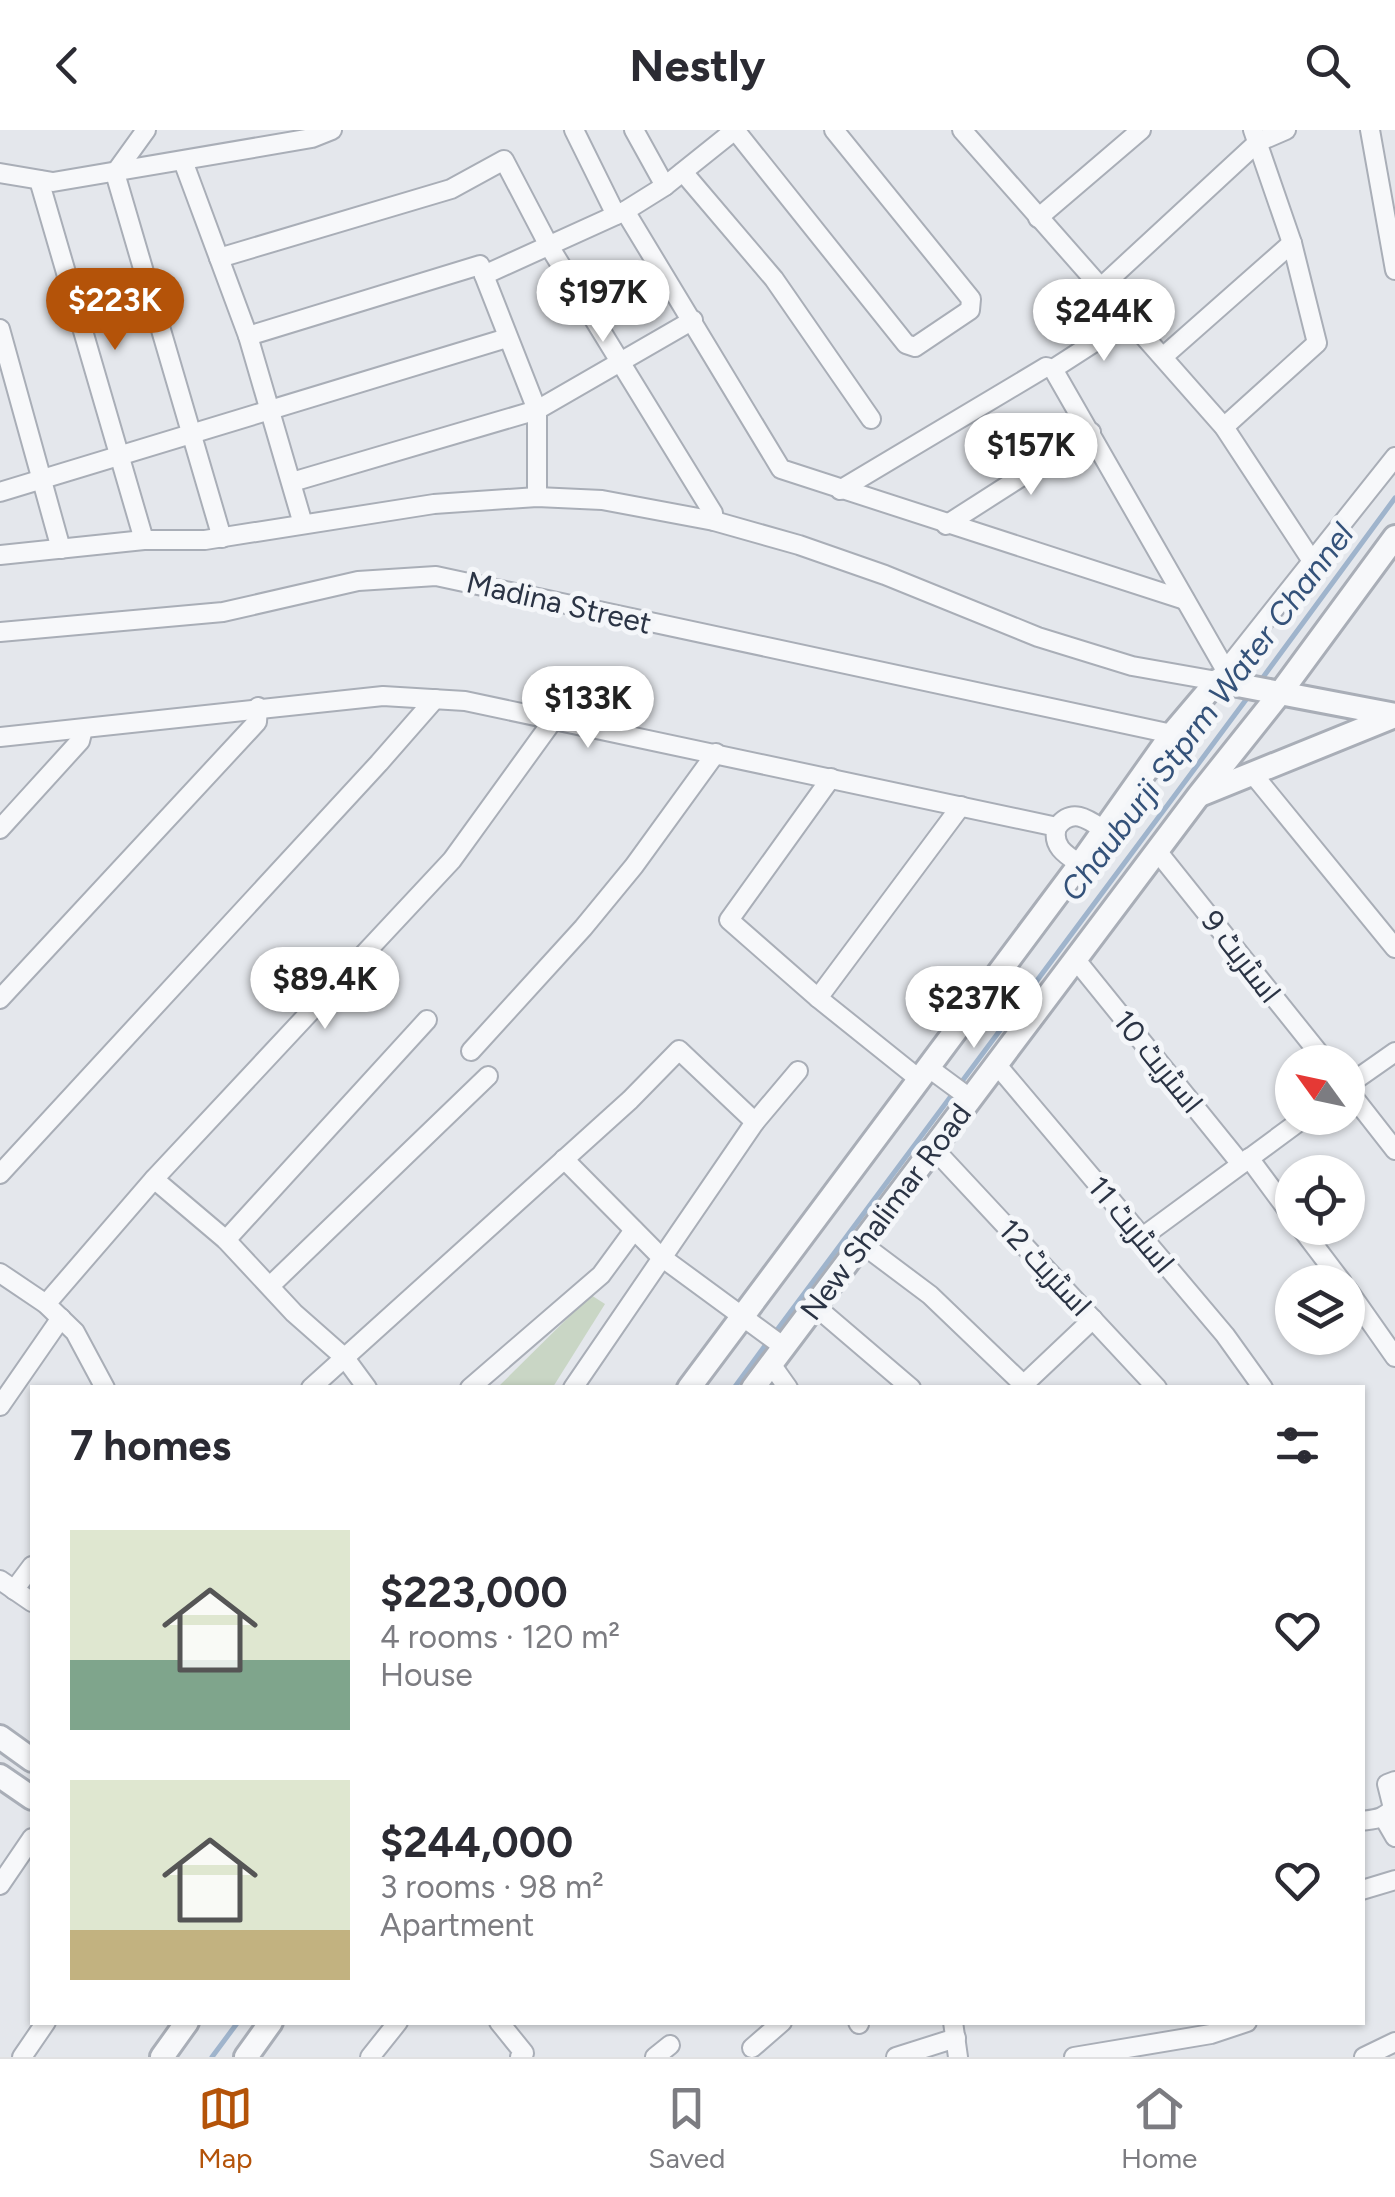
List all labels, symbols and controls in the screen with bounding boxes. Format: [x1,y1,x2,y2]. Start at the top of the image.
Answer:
icon: back [40,38,95,93]
text: Nestly [630,38,765,92]
icon: search [1300,38,1355,93]
pin: $197K [533,260,673,345]
pin: $223K [45,268,185,353]
text: $197K [559,273,647,311]
pin: $244K [1034,279,1174,364]
text: $223K [68,281,162,319]
text: $244K [1055,292,1153,330]
pin: $157K [961,413,1101,498]
text: $157K [987,426,1075,464]
water label: Chauburji Stprm Water Channel [1053,515,1362,908]
street label: Madina Street [463,563,655,642]
pin: $133K [518,666,658,751]
text: $133K [544,679,632,717]
street label: اسٹریٹ 9 [1194,903,1289,1010]
pin: $89.4K [244,947,406,1032]
text: $89.4K [272,960,378,998]
pin: $237K [904,966,1044,1051]
text: $237K [927,979,1021,1017]
street label: اسٹریٹ 10 [1106,1003,1211,1121]
north arrow [1275,1045,1365,1135]
map controls [1275,1045,1365,1355]
street label: New Shalimar Road [792,1096,979,1327]
button: locate [1275,1155,1365,1245]
street label: اسٹریٹ 11 [1080,1169,1183,1281]
street label: اسٹریٹ 12 [991,1211,1100,1324]
button: layers [1275,1265,1365,1355]
icon: filters [1270,1418,1325,1473]
text: 7 homes [70,1420,231,1471]
text: $223,000 [380,1567,568,1618]
icon: home [150,1570,270,1690]
icon: heart [1270,1603,1325,1658]
text: 4 rooms · 120 m² [380,1618,620,1656]
text: House [380,1656,473,1694]
text: $244,000 [380,1817,573,1868]
icon: home [150,1820,270,1940]
icon: heart [1270,1853,1325,1908]
text: 3 rooms · 98 m² [380,1868,604,1906]
text: Apartment [380,1906,534,1944]
tab: Map [198,2081,253,2175]
tab: Saved [648,2081,725,2175]
tab: Home [1121,2081,1197,2175]

